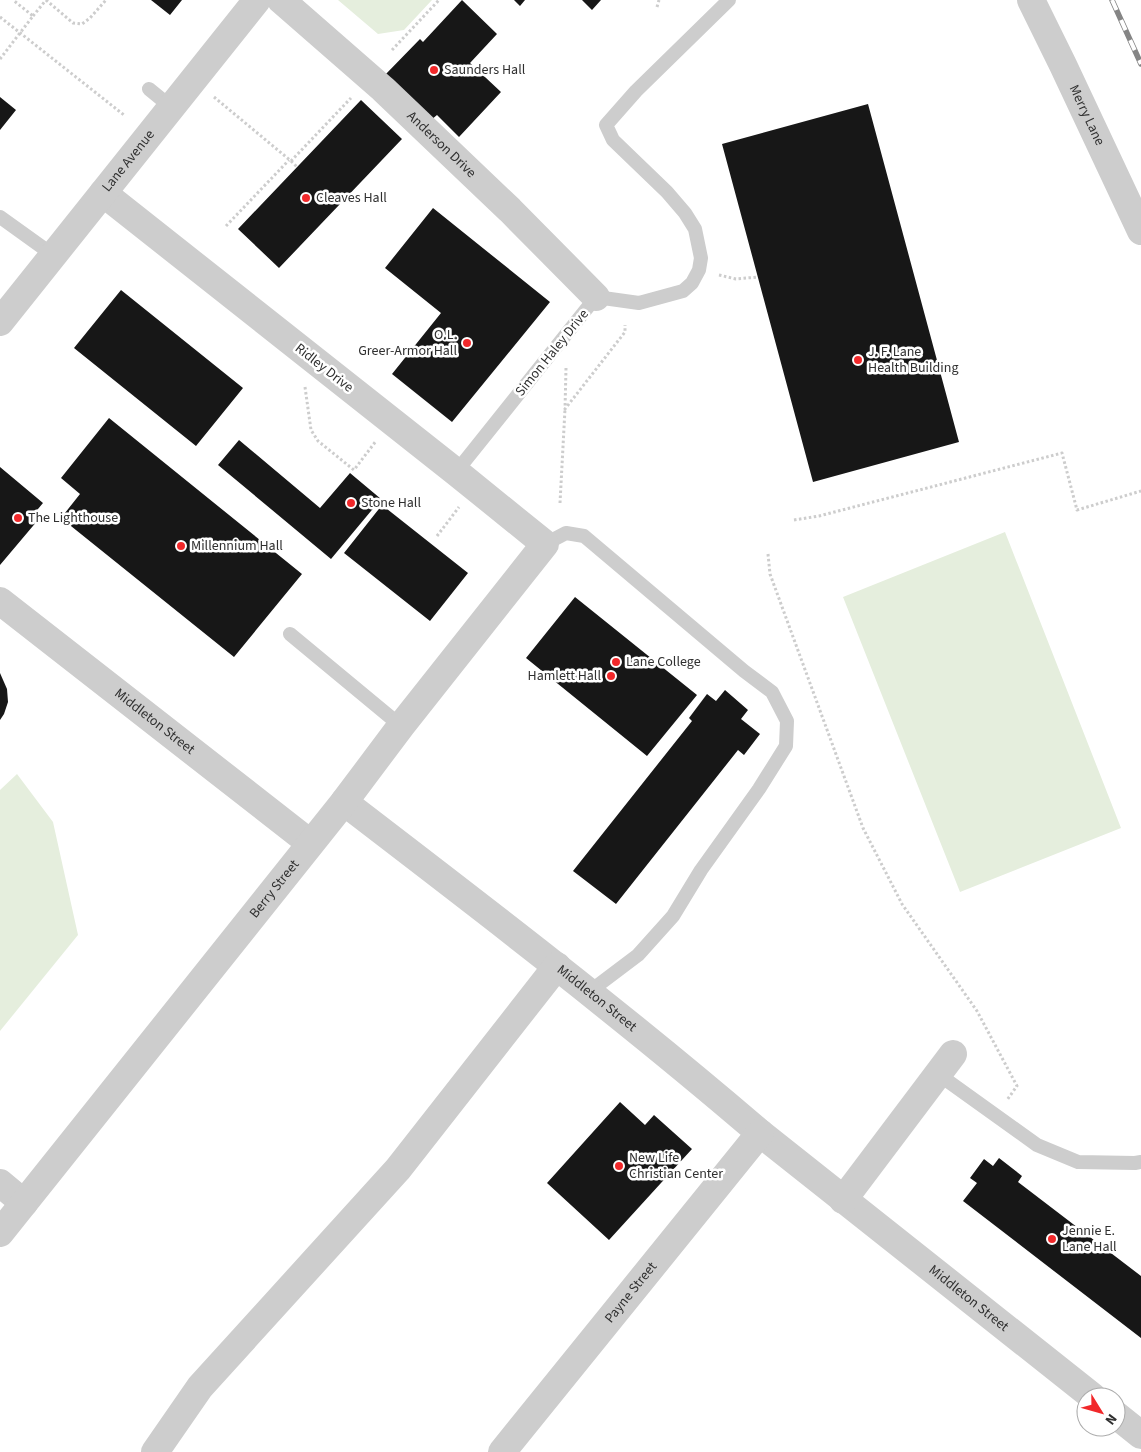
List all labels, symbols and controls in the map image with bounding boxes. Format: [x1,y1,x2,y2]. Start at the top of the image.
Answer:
place label: Saunders Hall [444,60,526,80]
marker: Saunders Hall [428,64,440,76]
street label: Merry Lane [1064,82,1110,149]
street label: Anderson Drive [402,107,481,183]
street label: Lane Avenue [97,126,160,196]
place label: Cleaves Hall [316,188,387,208]
marker: Cleaves Hall [300,192,312,204]
street label: Simon Haley Drive [511,305,593,401]
place label: O.L. Greer-Armor Hall [358,325,457,361]
marker: O.L. Greer-Armor Hall [461,337,473,349]
street label: Ridley Drive [290,339,358,397]
place label: J. F. Lane Health Building [868,342,958,378]
marker: J. F. Lane Health Building [852,354,864,366]
place label: Stone Hall [361,493,421,513]
marker: Stone Hall [345,497,357,509]
place label: The Lighthouse [28,508,118,528]
marker: The Lighthouse [12,512,24,524]
place label: Millennium Hall [191,536,283,556]
marker: Millennium Hall [175,540,187,552]
place label: Lane College [626,652,701,672]
marker: Lane College [610,656,622,668]
place label: Hamlett Hall [528,666,601,686]
marker: Hamlett Hall [605,670,617,682]
street label: Middleton Street [110,684,199,760]
street label: Berry Street [245,855,304,923]
street label: Middleton Street [552,960,641,1037]
place label: New Life Christian Center [629,1148,723,1184]
marker: New Life Christian Center [613,1160,625,1172]
place label: Jennie E. Lane Hall [1062,1221,1117,1257]
marker: Jennie E. Lane Hall [1046,1233,1058,1245]
street label: Payne Street [600,1258,662,1327]
street label: Middleton Street [924,1260,1013,1337]
north arrow [1076,1387,1126,1437]
text: N [1100,1409,1121,1429]

